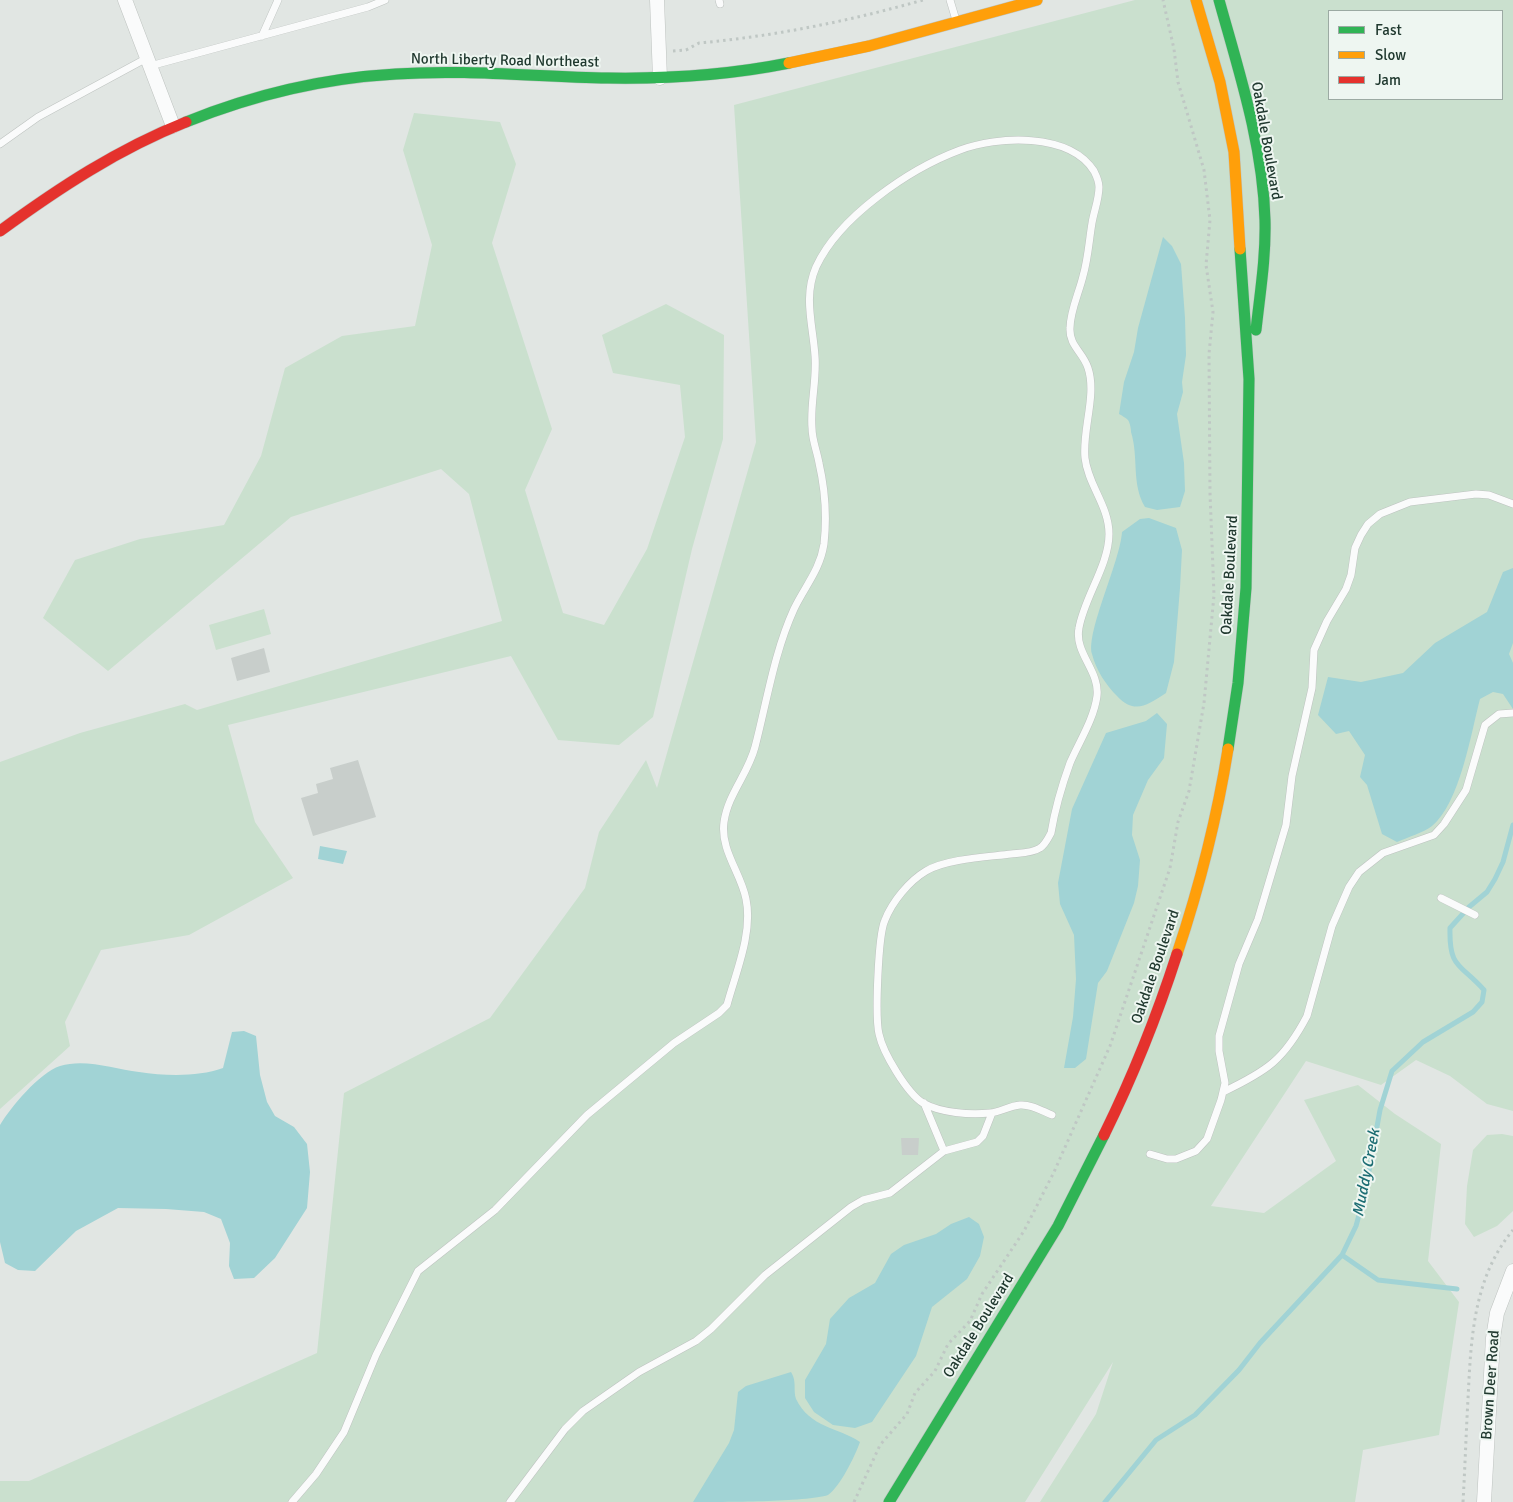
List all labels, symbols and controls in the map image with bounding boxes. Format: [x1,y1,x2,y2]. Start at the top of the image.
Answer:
legend [1328,10,1503,100]
text: Fast [1375,21,1402,39]
text: Slow [1375,46,1406,64]
street label: North Liberty Road Northeast [411,50,599,72]
text: Jam [1375,71,1401,89]
street label: Oakdale Boulevard [1247,81,1285,201]
street label: Oakdale Boulevard [1218,515,1242,635]
street label: Oakdale Boulevard [1128,908,1184,1026]
water label: Muddy Creek [1349,1128,1385,1218]
street label: Oakdale Boulevard [940,1271,1018,1381]
street label: Brown Deer Road [1478,1330,1504,1440]

